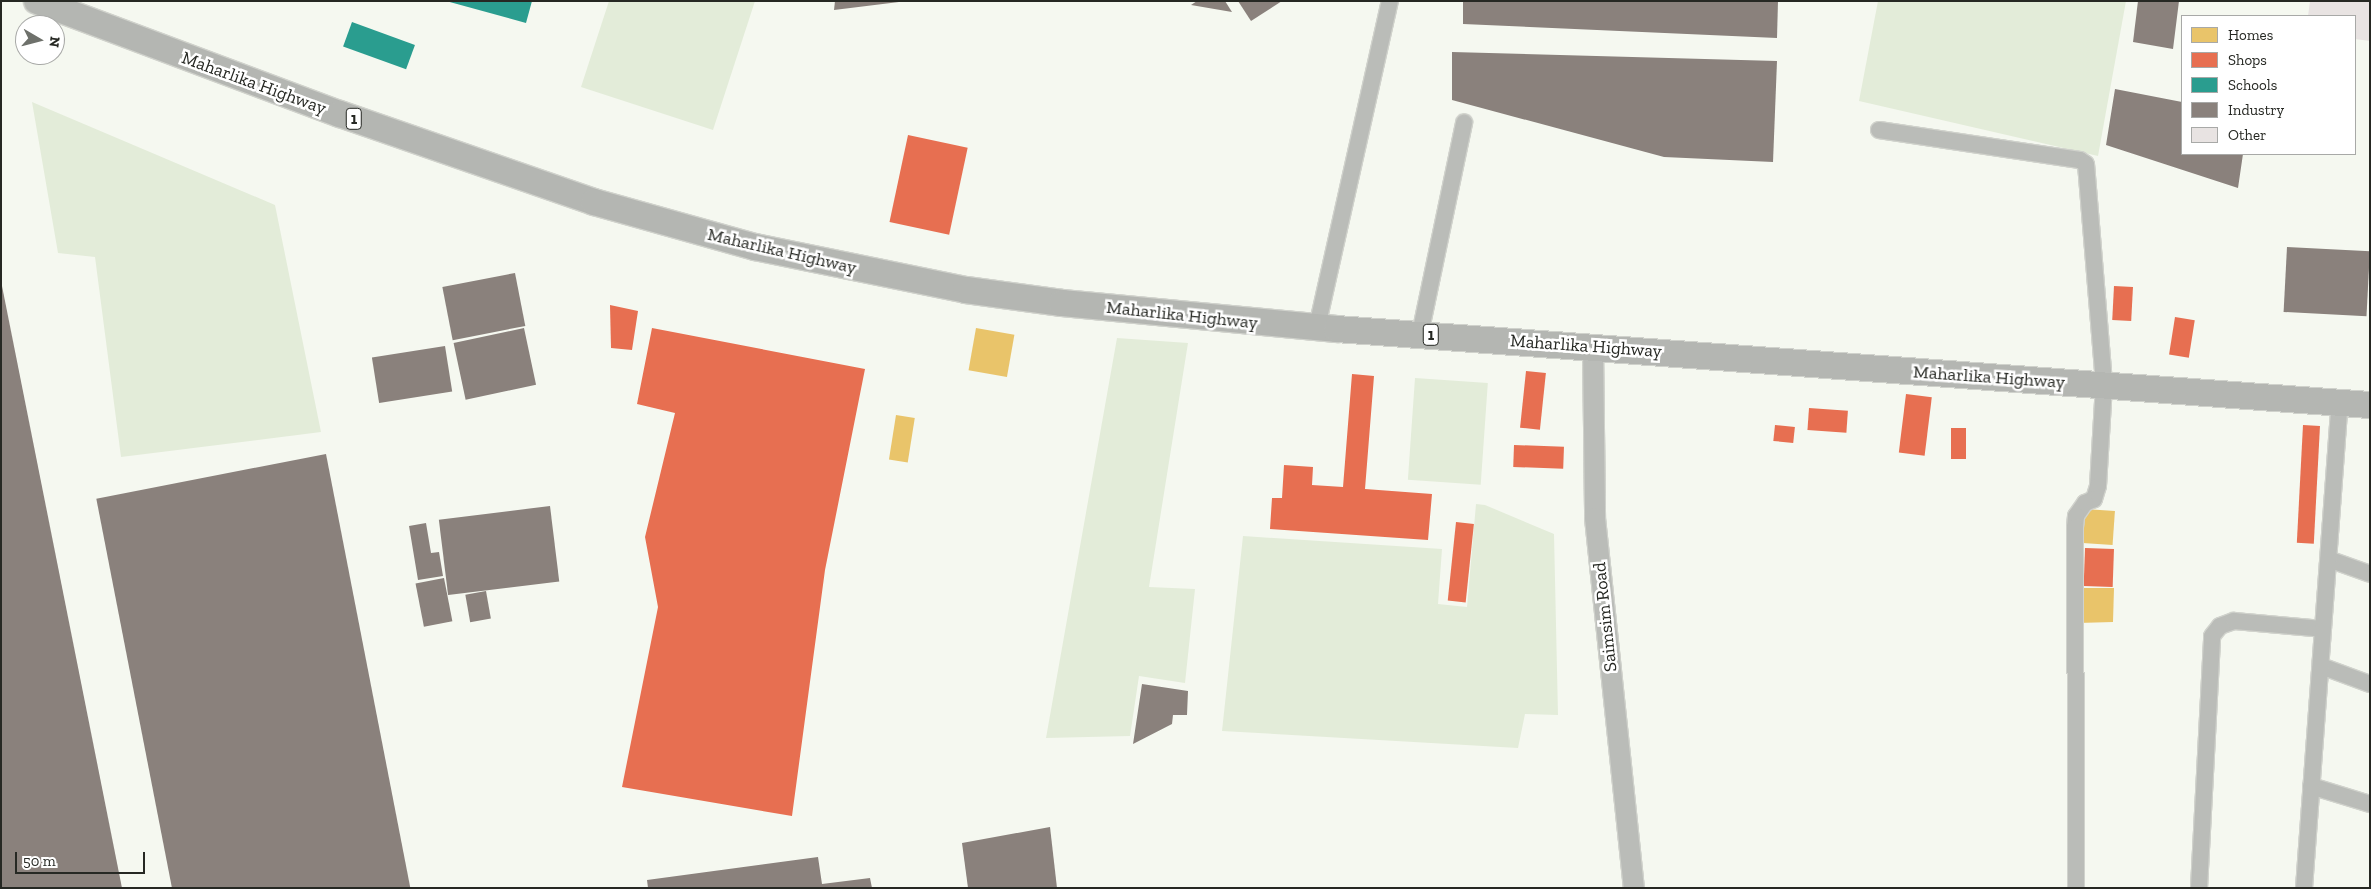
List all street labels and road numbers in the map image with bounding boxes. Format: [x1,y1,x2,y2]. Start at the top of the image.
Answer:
street label: Maharlika Highway [179,47,329,119]
road number: 1 [345,106,363,132]
street label: Maharlika Highway [705,223,859,279]
street label: Maharlika Highway [1105,296,1259,334]
road number: 1 [1422,322,1440,348]
street label: Maharlika Highway [1509,330,1663,362]
street label: Maharlika Highway [1912,361,2066,393]
street label: Saimsim Road [1589,561,1621,673]

